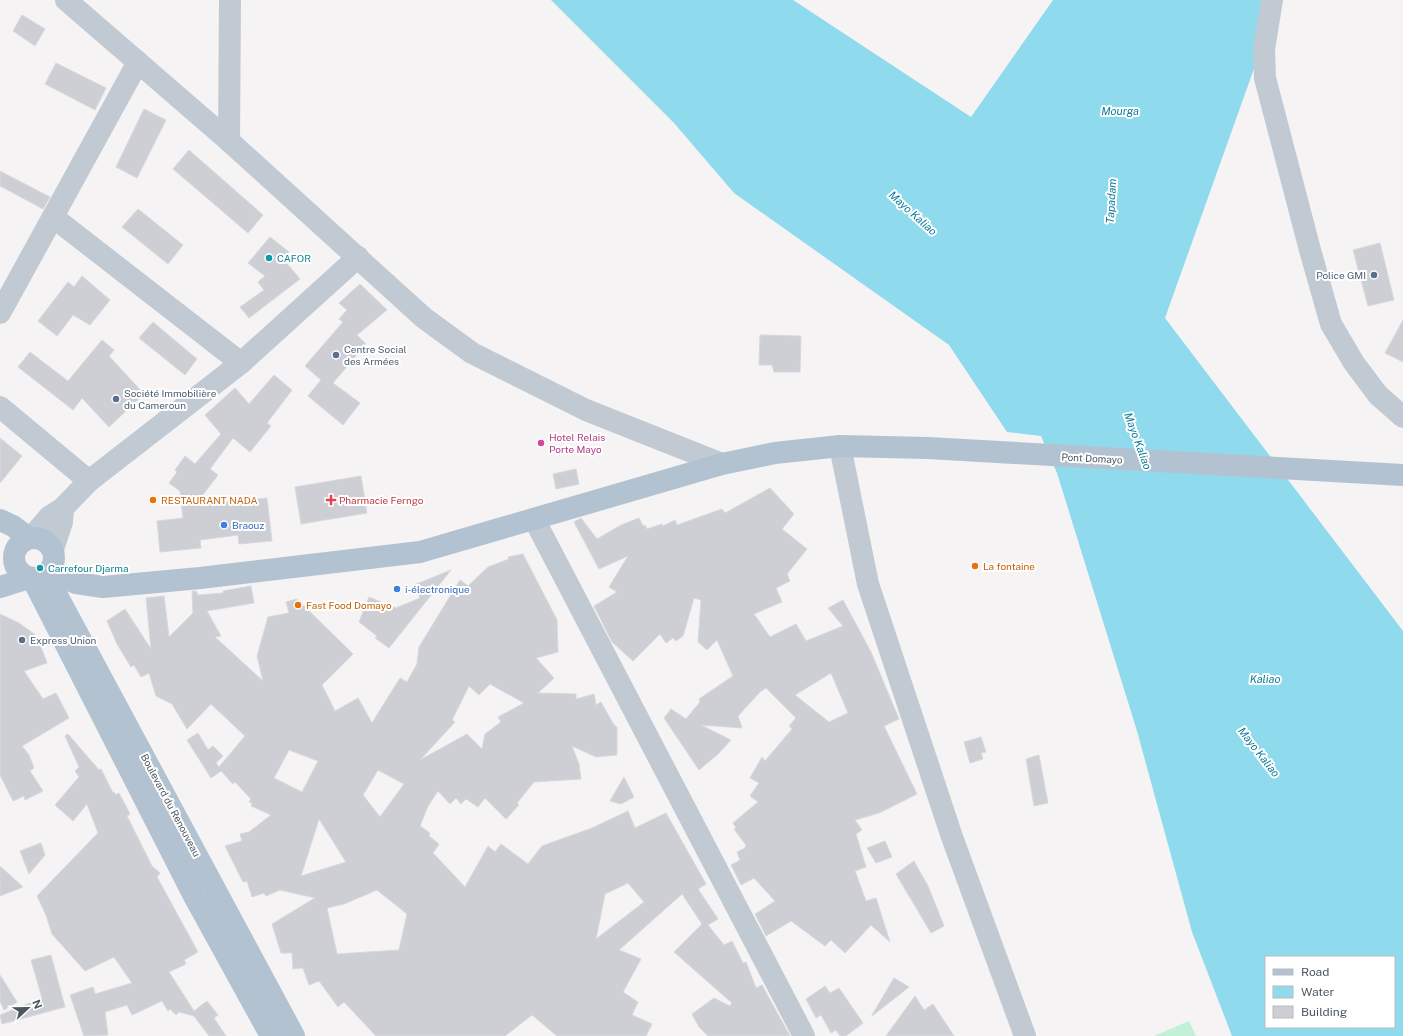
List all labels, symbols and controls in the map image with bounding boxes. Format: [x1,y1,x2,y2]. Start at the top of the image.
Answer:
water label: Mourga [1101,105,1139,117]
water label: Tapadam [1104,178,1118,224]
water label: Mayo Kaliao [887,189,939,237]
place label: CAFOR [277,252,311,264]
marker: CAFOR [264,253,274,263]
place label: Police GMI [1316,269,1366,281]
marker: Police GMI [1369,270,1379,280]
place label: Centre Social des Armées [344,343,407,367]
marker: Centre Social des Armées [331,350,341,360]
place label: Société Immobilière du Cameroun [124,387,217,411]
marker: Société Immobilière du Cameroun [111,394,121,404]
water label: Mayo Kaliao [1122,411,1154,471]
place label: Hotel Relais Porte Mayo [549,431,605,455]
marker: Hotel Relais Porte Mayo [536,438,546,448]
street label: Pont Domayo [1061,450,1123,466]
place label: RESTAURANT NADA [161,494,258,506]
place label: Pharmacie Ferngo [339,494,424,506]
marker: RESTAURANT NADA [148,495,158,505]
marker: Pharmacie Ferngo [326,495,336,505]
place label: Braouz [232,519,264,531]
marker: Braouz [219,520,229,530]
place label: La fontaine [983,560,1035,572]
marker: La fontaine [970,561,980,571]
place label: Carrefour Djarma [48,562,128,574]
marker: Carrefour Djarma [35,563,45,573]
place label: i-électronique [405,583,470,595]
marker: i-électronique [392,584,402,594]
place label: Fast Food Domayo [306,599,392,611]
marker: Fast Food Domayo [293,600,303,610]
place label: Express Union [30,634,97,646]
marker: Express Union [17,635,27,645]
water label: Kaliao [1250,673,1280,685]
water label: Mayo Kaliao [1236,725,1282,779]
street label: Boulevard du Renouveau [139,752,203,859]
legend [1265,956,1395,1028]
text: Road [1301,965,1329,979]
text: Water [1301,985,1335,999]
north arrow [8,988,48,1028]
text: N [30,998,44,1010]
text: Building [1301,1005,1347,1019]

